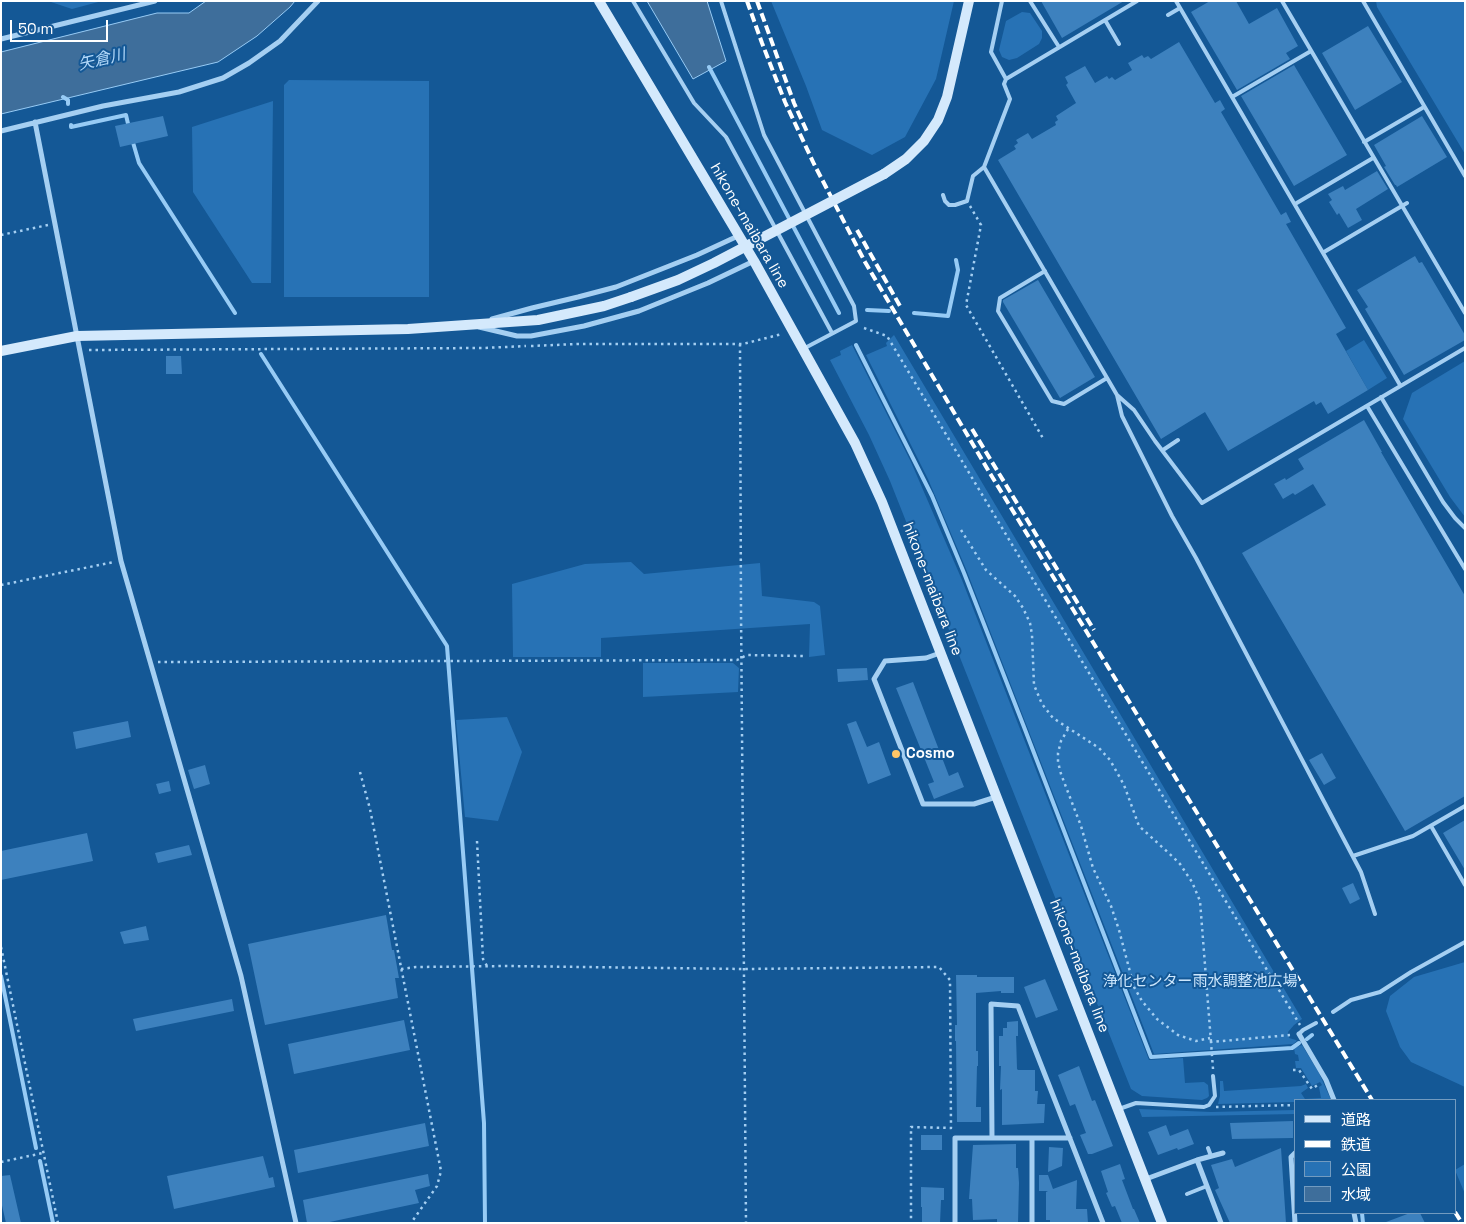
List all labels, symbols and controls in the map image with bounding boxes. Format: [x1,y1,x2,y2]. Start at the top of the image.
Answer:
scale bar [12,10,110,42]
text: 50 m [18,19,53,38]
water label: 矢倉川 [76,45,128,75]
street label: hikone-maibara line [706,160,792,292]
street label: hikone-maibara line [898,520,966,658]
place label: Cosmo [906,745,955,763]
marker: Cosmo [890,748,902,760]
street label: hikone-maibara line [1045,897,1113,1035]
park label: 浄化センター雨水調整池広場 [1103,973,1297,991]
legend [1294,1099,1456,1214]
text: 道路 [1341,1110,1371,1129]
text: 鉄道 [1341,1135,1371,1154]
text: 公園 [1341,1160,1371,1179]
text: 水域 [1341,1185,1371,1204]

